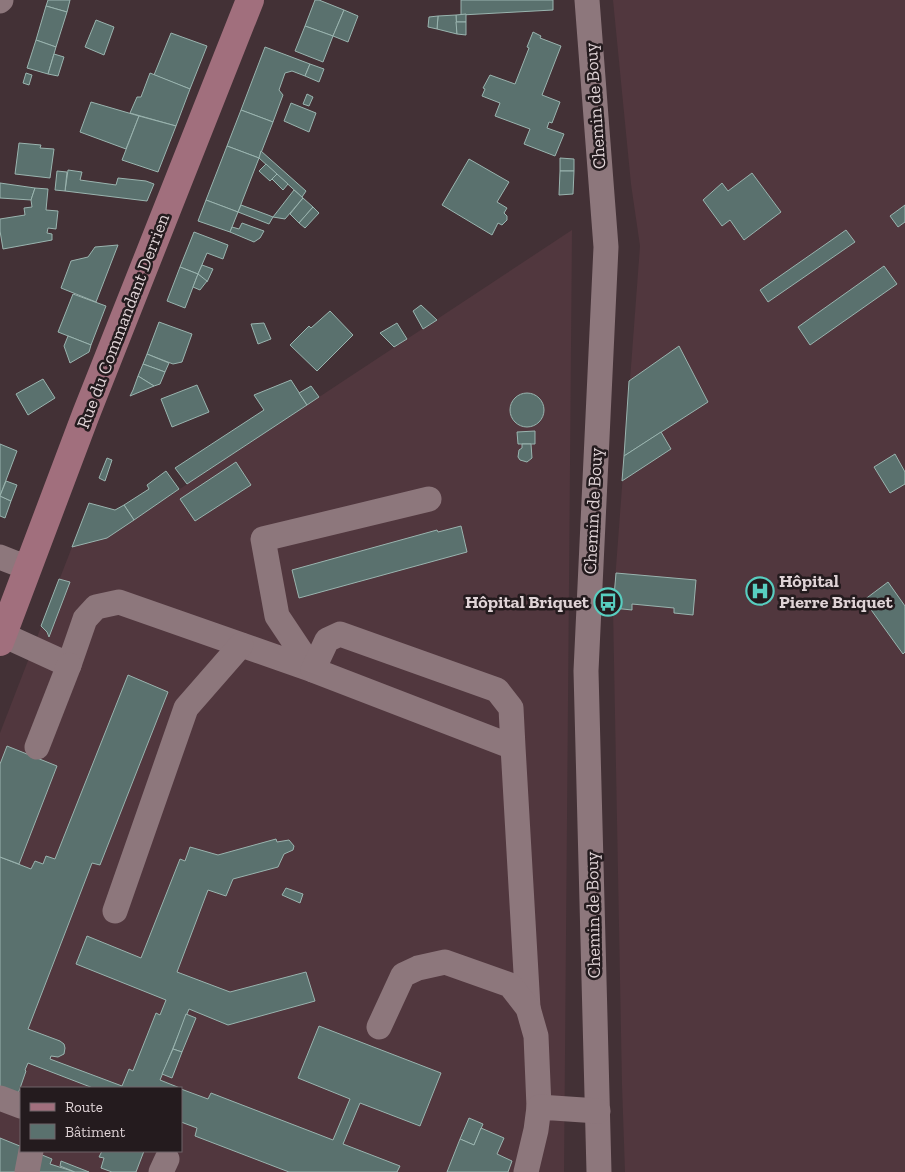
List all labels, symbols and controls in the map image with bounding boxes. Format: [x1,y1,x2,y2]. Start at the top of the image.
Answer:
street label: Chemin de Bouy [580,41,610,170]
street label: Rue du Commandant Derrien [72,210,174,432]
street label: Chemin de Bouy [579,446,607,575]
place label: Hôpital Pierre Briquet [779,570,893,613]
hospital icon: Hôpital Pierre Briquet [745,576,775,606]
bus stop icon: Hôpital Briquet [593,587,623,617]
place label: Hôpital Briquet [465,591,590,613]
street label: Chemin de Bouy [581,851,605,979]
legend [20,1087,182,1152]
text: Route [65,1098,103,1116]
text: Bâtiment [65,1123,126,1141]

